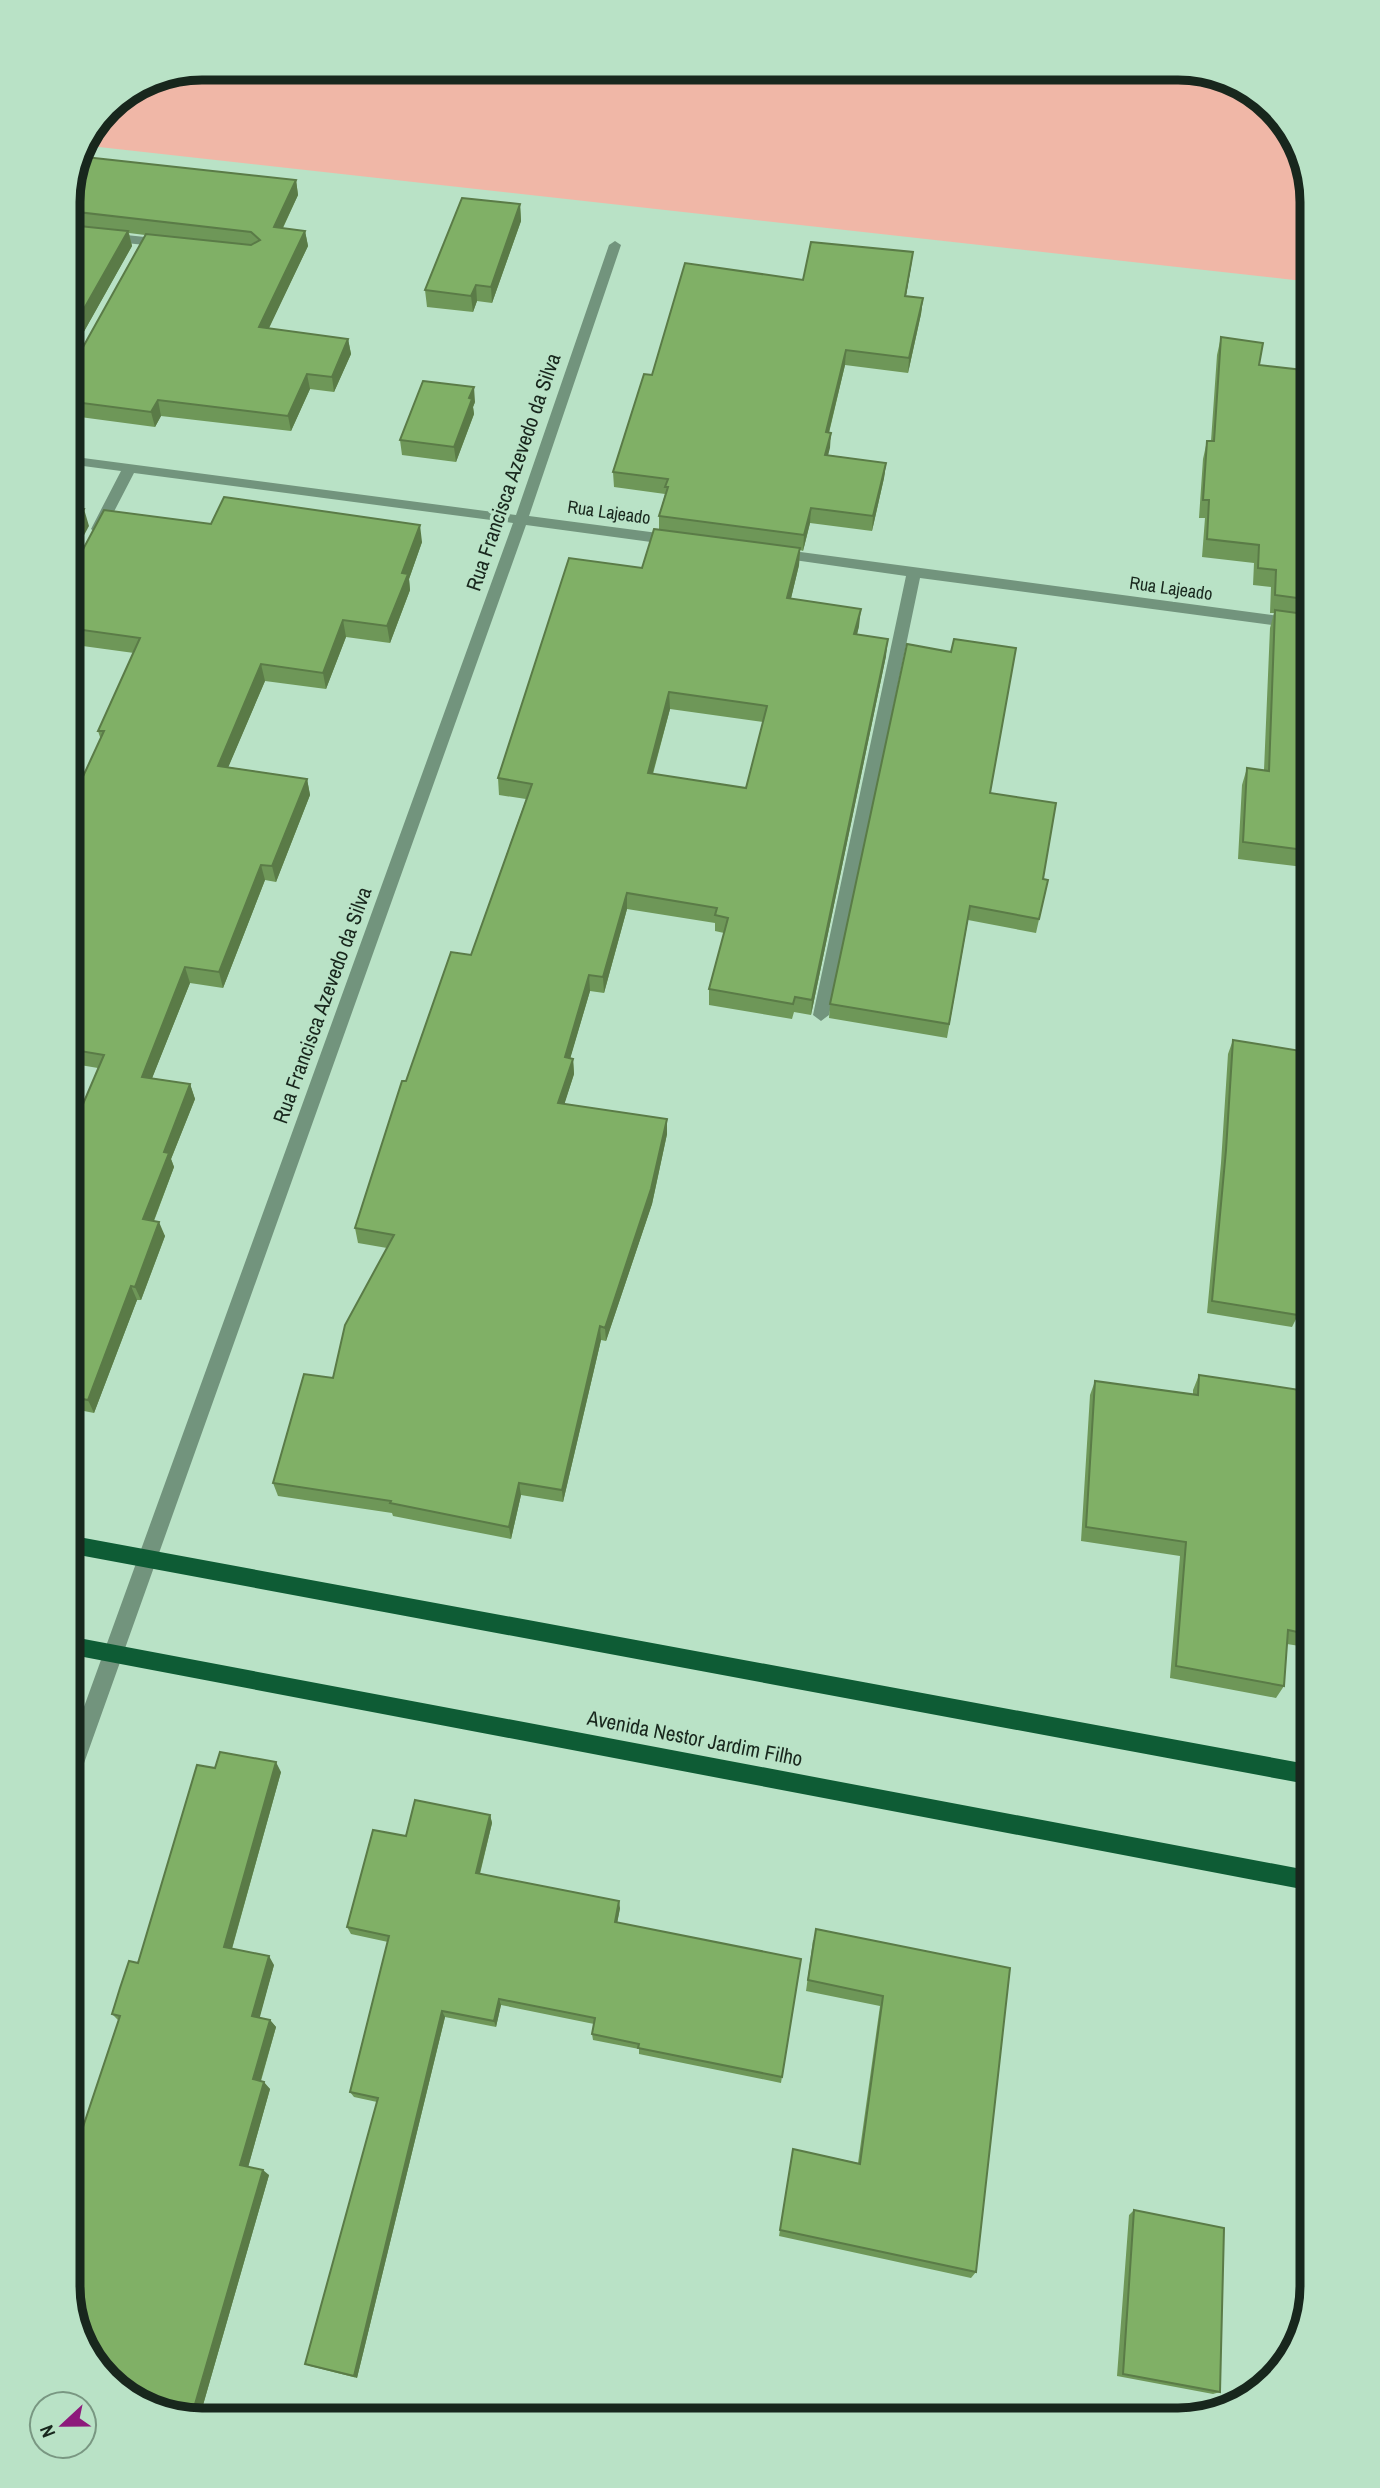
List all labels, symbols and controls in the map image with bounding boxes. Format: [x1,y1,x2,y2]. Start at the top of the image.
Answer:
street label: Rua Francisca Azevedo da Silva [459,349,568,595]
street label: Rua Lajeado [566,494,652,530]
street label: Rua Lajeado [1128,570,1214,606]
street label: Rua Francisca Azevedo da Silva [266,882,378,1127]
street label: Avenida Nestor Jardim Filho [584,1703,805,1773]
north arrow [28,2390,98,2460]
text: N [33,2421,61,2441]

